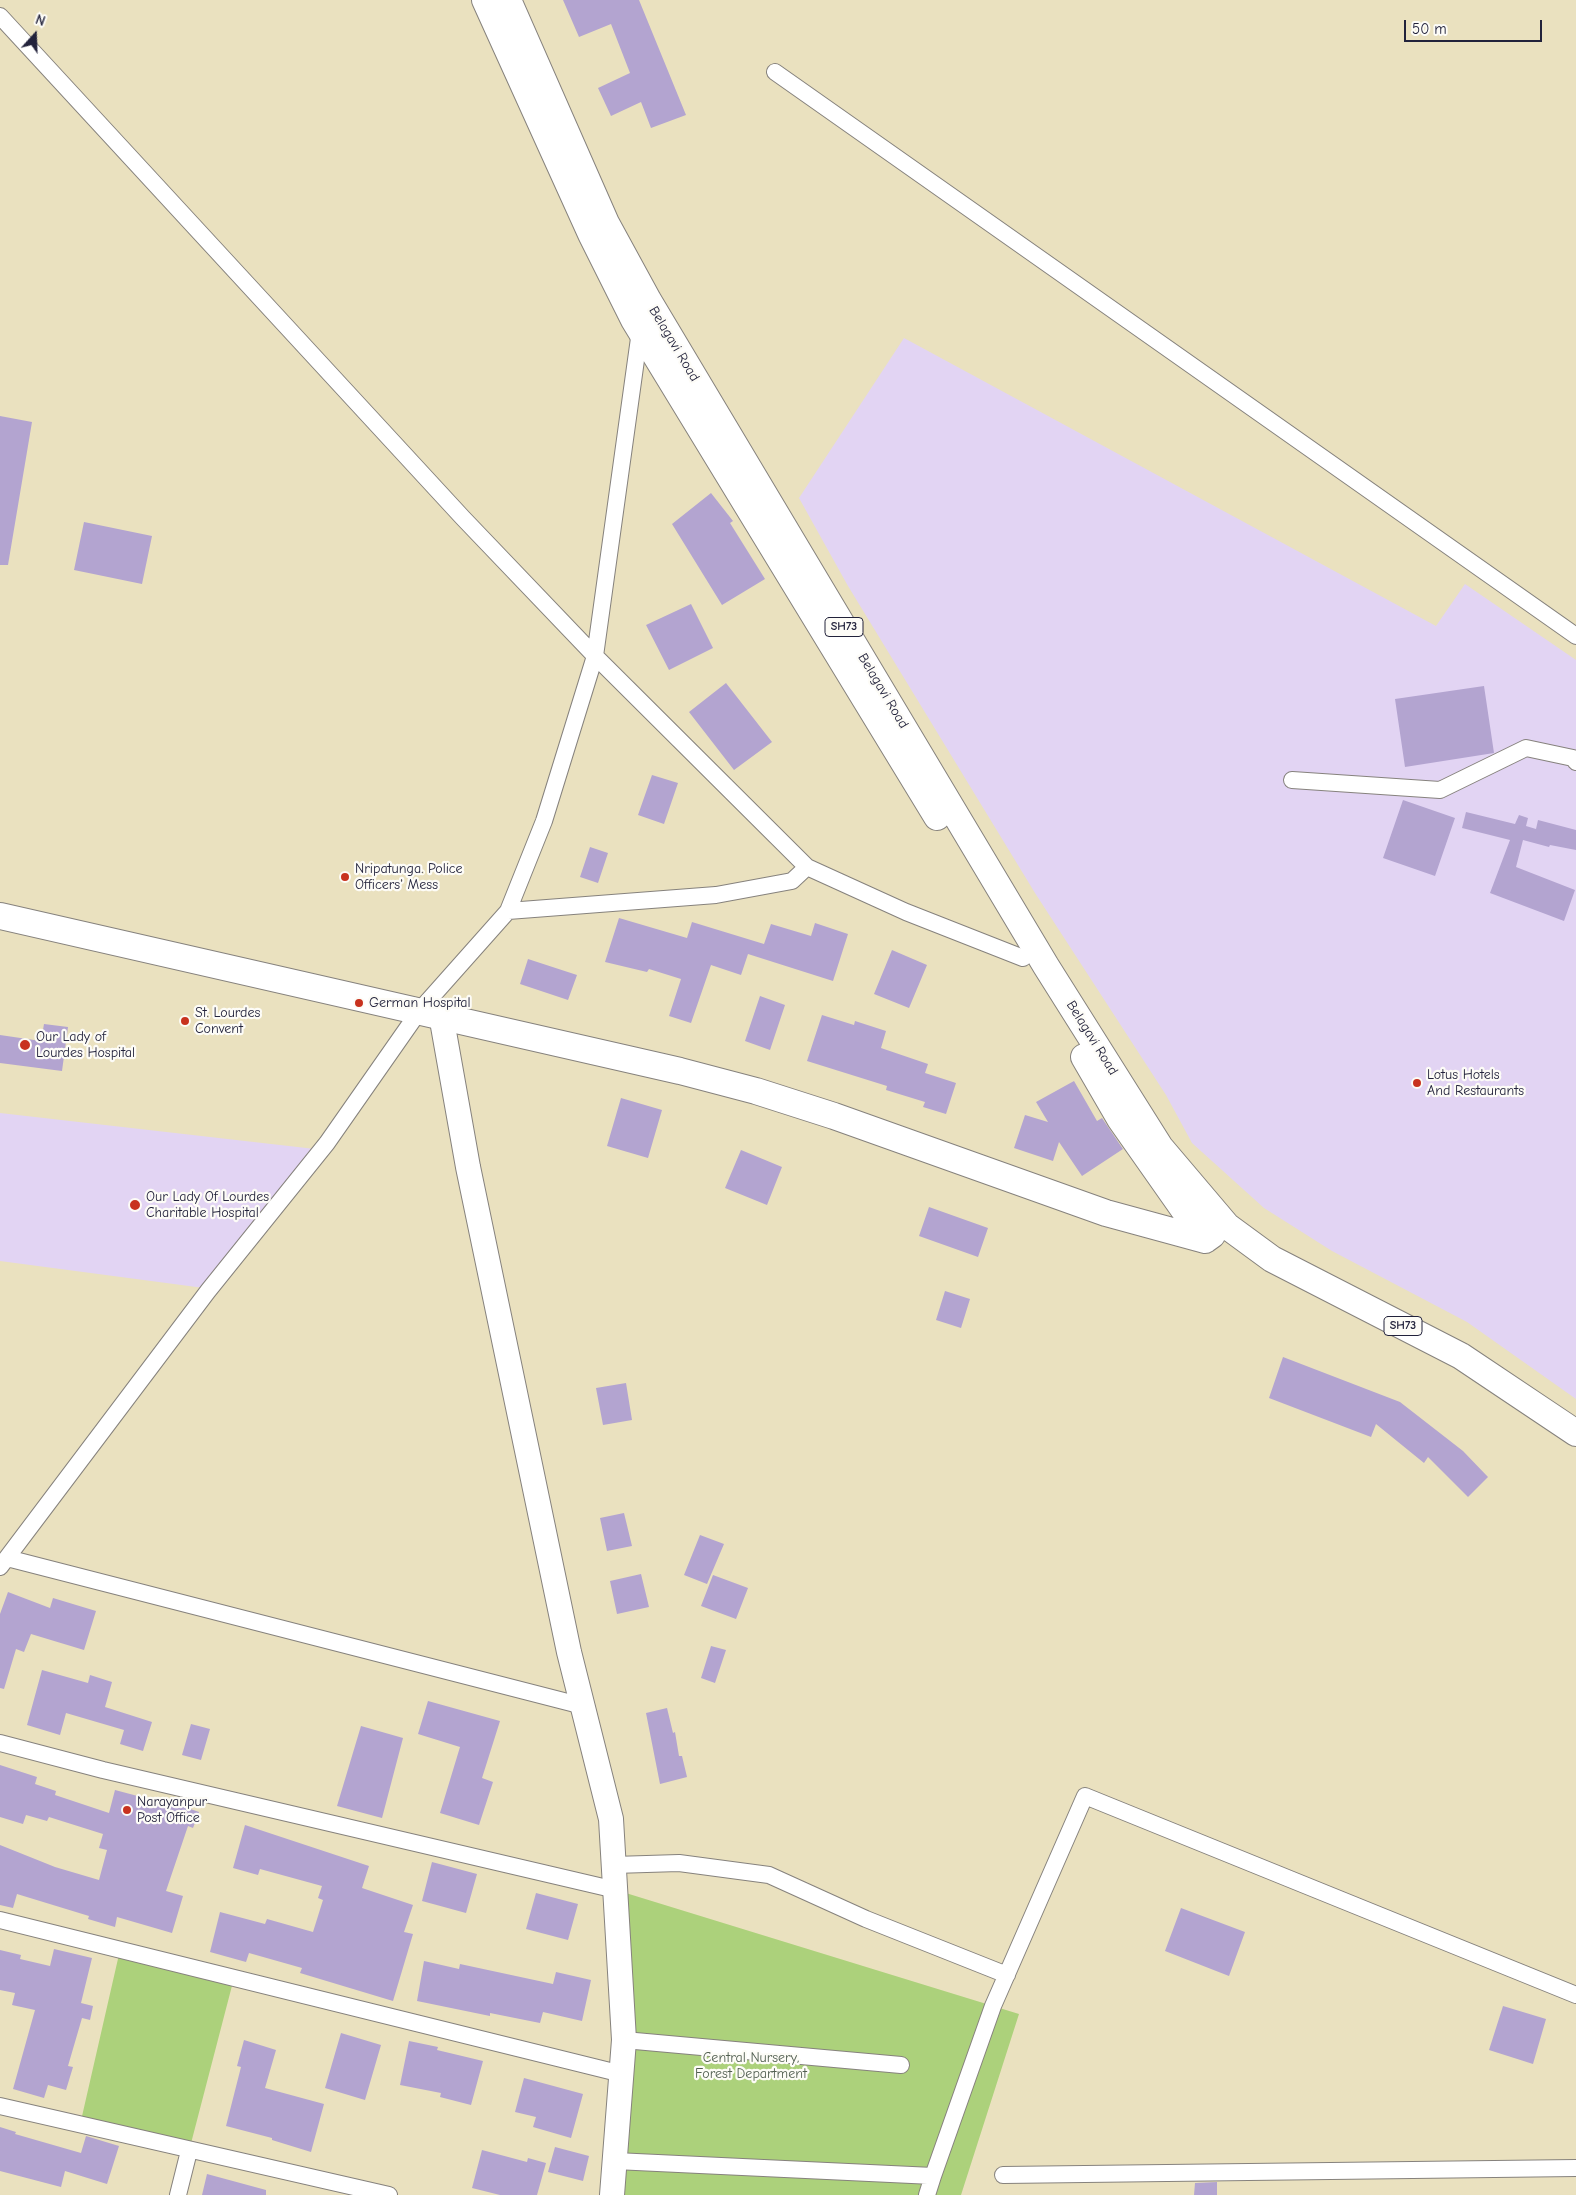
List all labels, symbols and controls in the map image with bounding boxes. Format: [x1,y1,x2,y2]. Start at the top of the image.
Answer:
north arrow [10,10,60,60]
scale bar [1406,10,1544,42]
text: N [33,11,47,30]
text: 50 m [1412,20,1447,38]
street label: Belagavi Road [645,303,703,385]
road number: SH73 [825,618,863,636]
street label: Belagavi Road [854,650,912,732]
place label: Nripatunga. Police Officers' Mess [355,861,463,894]
marker: Nripatunga. Police Officers' Mess [339,871,351,883]
place label: German Hospital [369,995,471,1011]
marker: German Hospital [353,997,365,1009]
street label: Belagavi Road [1062,998,1122,1078]
place label: St. Lourdes Convent [195,1005,260,1038]
marker: St. Lourdes Convent [179,1015,191,1027]
place label: Our Lady of Lourdes Hospital [36,1029,135,1062]
marker: Our Lady of Lourdes Hospital [18,1038,32,1052]
place label: Lotus Hotels And Restaurants [1427,1067,1524,1100]
marker: Lotus Hotels And Restaurants [1411,1077,1423,1089]
place label: Our Lady Of Lourdes Charitable Hospital [146,1189,269,1222]
marker: Our Lady Of Lourdes Charitable Hospital [128,1198,142,1212]
road number: SH73 [1384,1316,1422,1335]
place label: Narayanpur Post Office [137,1794,207,1826]
marker: Narayanpur Post Office [121,1804,133,1816]
park label: Central Nursery, Forest Department [695,2050,807,2082]

